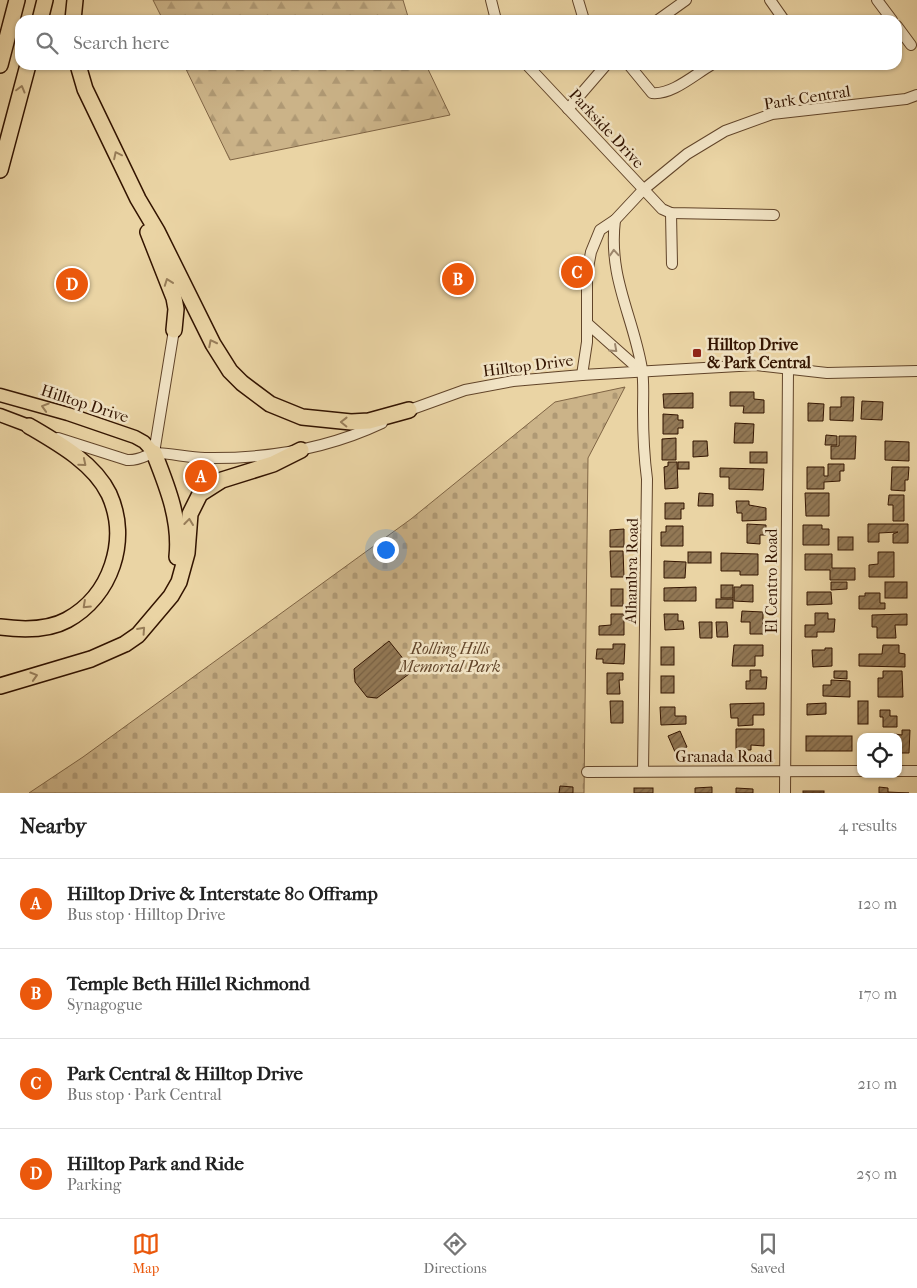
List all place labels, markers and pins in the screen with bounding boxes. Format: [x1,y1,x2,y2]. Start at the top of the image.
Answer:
pin: C [561,253,593,291]
pin: B [442,260,474,298]
pin: D [56,265,88,303]
place label: Hilltop Drive & Park Central [707,335,812,372]
marker: Hilltop Drive & Park Central [691,347,703,359]
pin: A [185,457,217,495]

